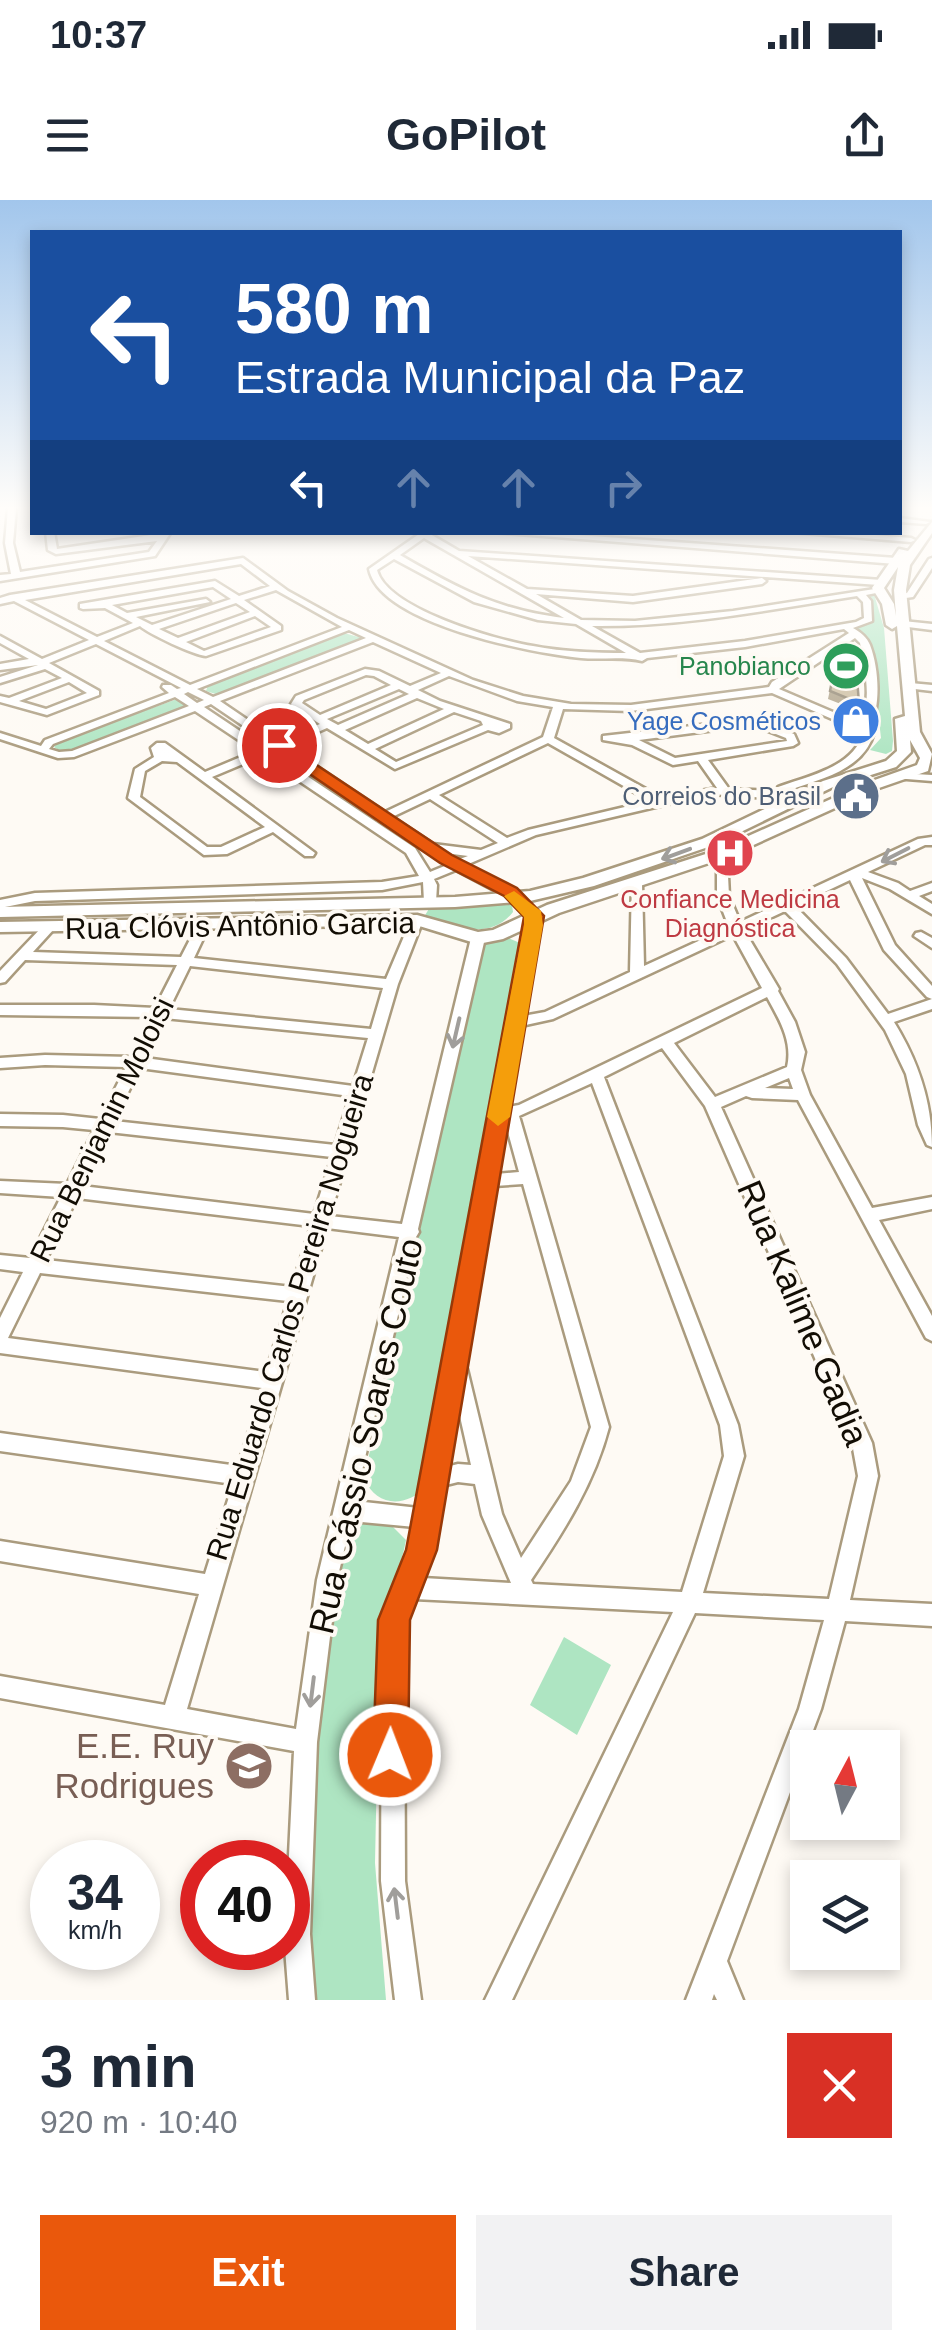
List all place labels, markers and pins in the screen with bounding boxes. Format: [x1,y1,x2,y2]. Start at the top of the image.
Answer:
sports icon: Panobianco [820,640,872,692]
place label: Panobianco [679,652,811,680]
shop icon: Yage Cosméticos [830,695,882,747]
pin [237,703,322,788]
place label: Yage Cosméticos [627,707,821,735]
public building icon: Correios do Brasil [830,770,882,822]
place label: Correios do Brasil [622,782,821,810]
hospital icon: Confiance Medicina Diagnóstica [704,827,756,879]
place label: Confiance Medicina Diagnóstica [620,885,840,942]
place label: E.E. Ruy Rodrigues [54,1726,214,1805]
school or university icon: E.E. Ruy Rodrigues [223,1740,275,1792]

